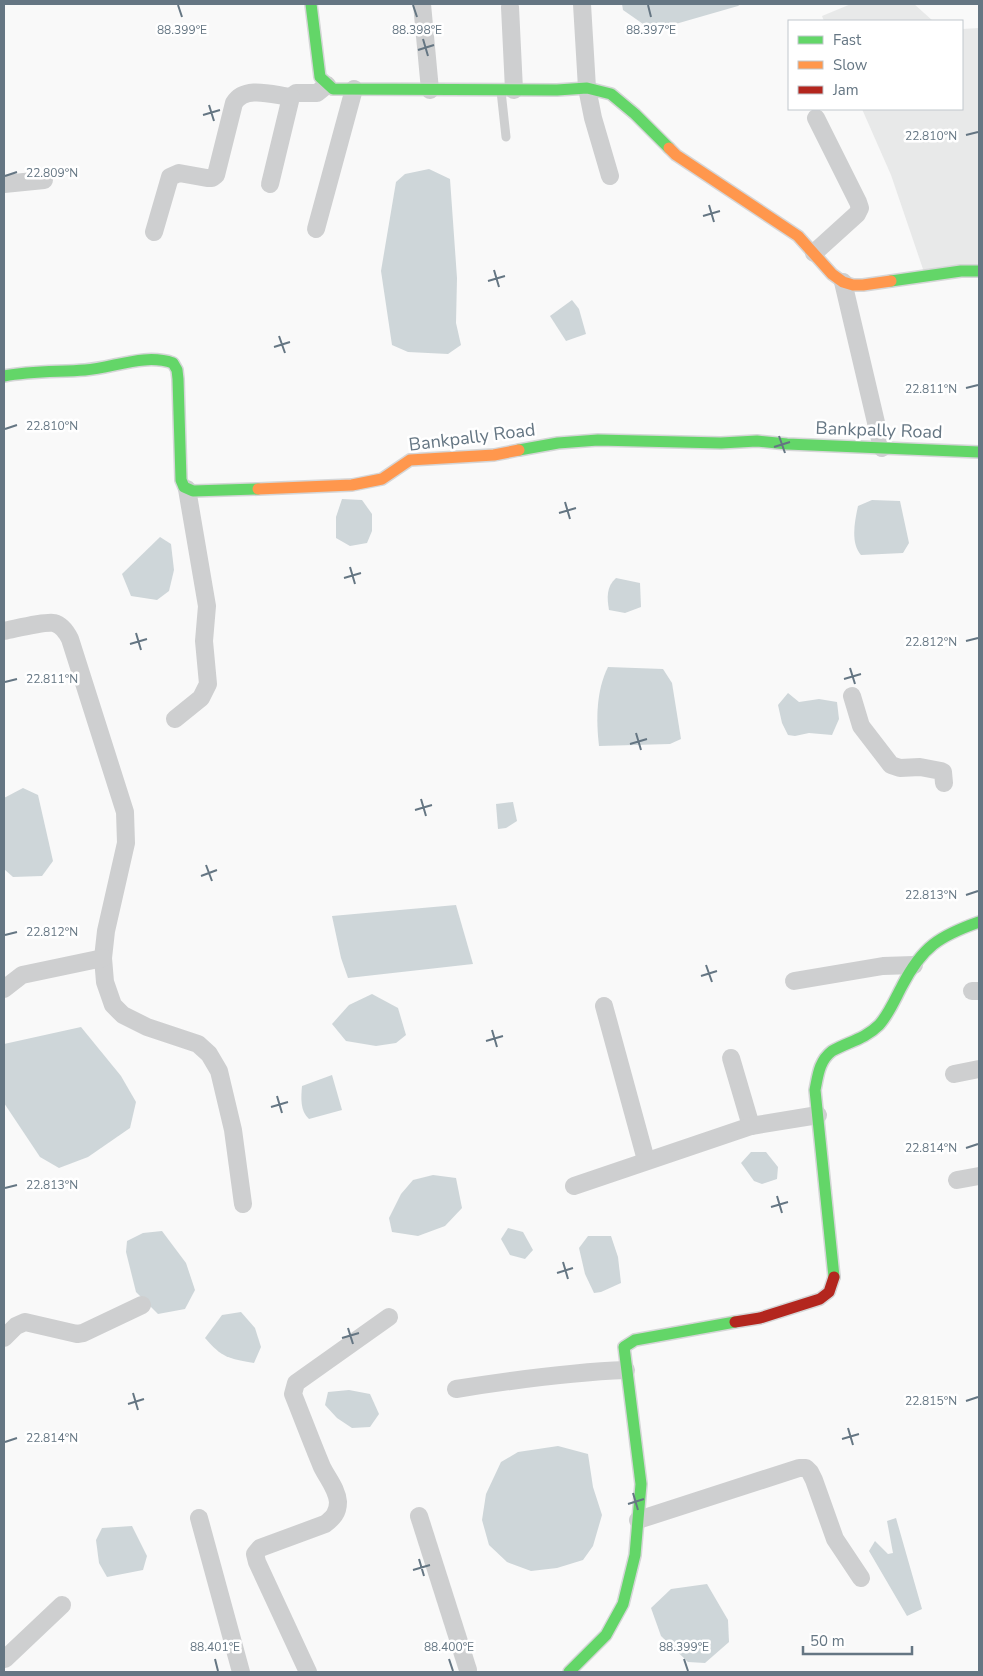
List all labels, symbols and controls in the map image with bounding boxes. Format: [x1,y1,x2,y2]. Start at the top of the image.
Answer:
legend [788,20,963,110]
text: 88.399°E [157,22,207,38]
text: 88.398°E [392,22,442,38]
text: 88.397°E [626,22,676,38]
text: Fast [833,30,862,50]
text: Slow [833,55,868,75]
text: Jam [832,80,859,100]
text: 22.810°N [905,128,957,144]
text: 22.809°N [26,165,78,181]
text: 22.811°N [905,381,957,397]
street label: Bankpally Road [815,416,943,444]
street label: Bankpally Road [407,417,537,457]
text: 22.810°N [26,418,78,434]
text: 22.812°N [905,634,957,650]
text: 22.811°N [26,671,78,687]
text: 22.813°N [905,887,957,903]
text: 22.812°N [26,924,78,940]
text: 22.814°N [905,1140,957,1156]
text: 22.813°N [26,1177,78,1193]
text: 22.815°N [905,1393,957,1409]
text: 22.814°N [26,1430,78,1446]
scale bar [803,1624,912,1656]
text: 50 m [810,1631,845,1651]
text: 88.401°E [190,1639,240,1655]
text: 88.400°E [424,1639,474,1655]
text: 88.399°E [659,1639,709,1655]

